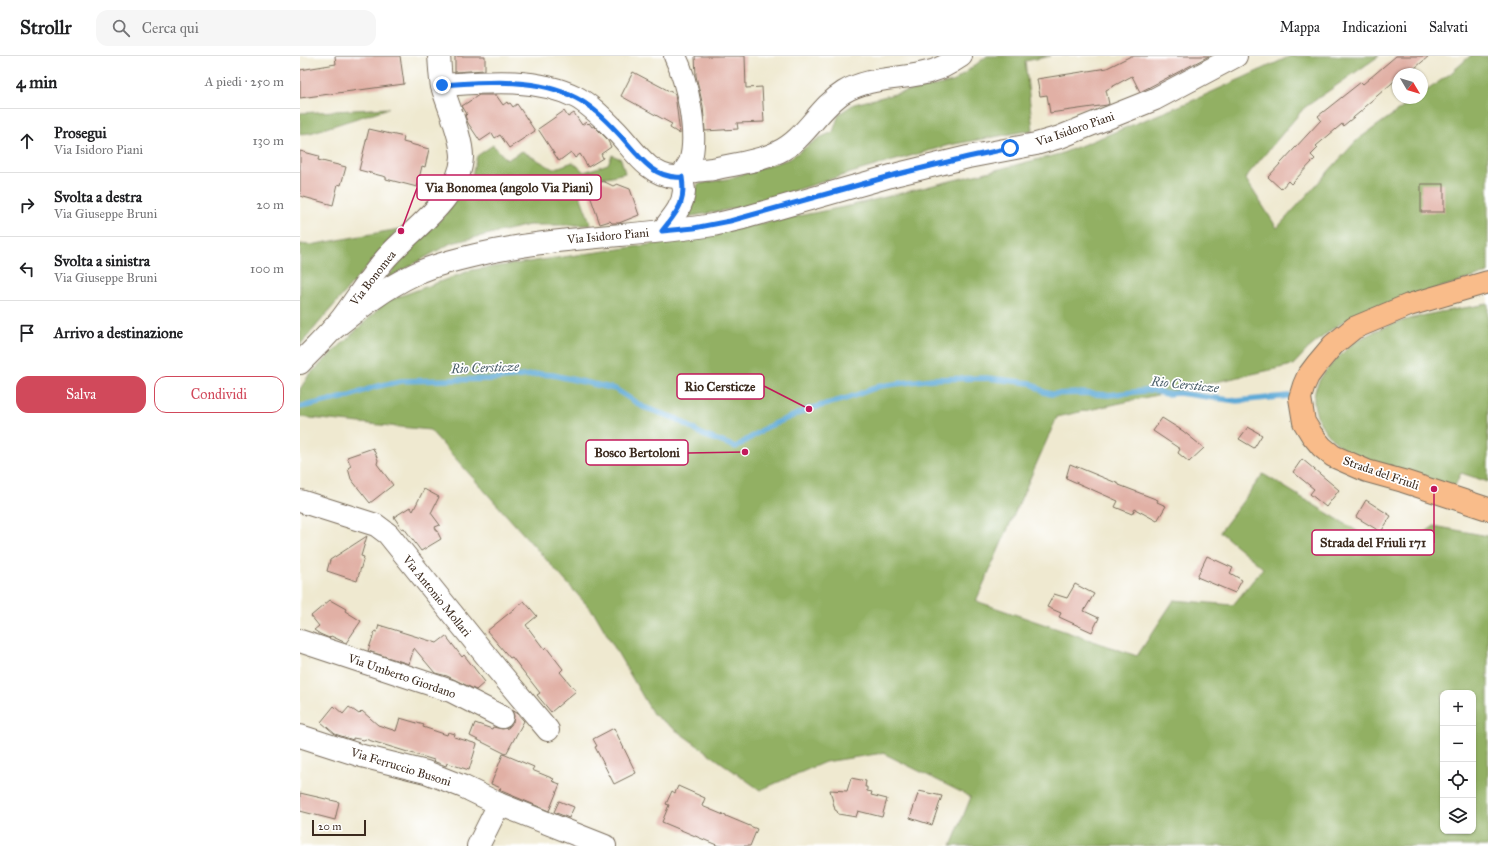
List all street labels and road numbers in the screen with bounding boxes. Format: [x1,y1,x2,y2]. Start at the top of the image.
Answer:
street label: Via Isidoro Piani [1033,109,1117,149]
street label: Via Isidoro Piani [565,225,650,247]
street label: Via Bonomea [347,247,399,309]
street label: Strada del Friuli [1341,453,1422,493]
street label: Via Antonio Mollari [399,552,474,640]
street label: Via Umberto Giordano [345,651,458,701]
street label: Via Ferruccio Busoni [348,745,453,789]

